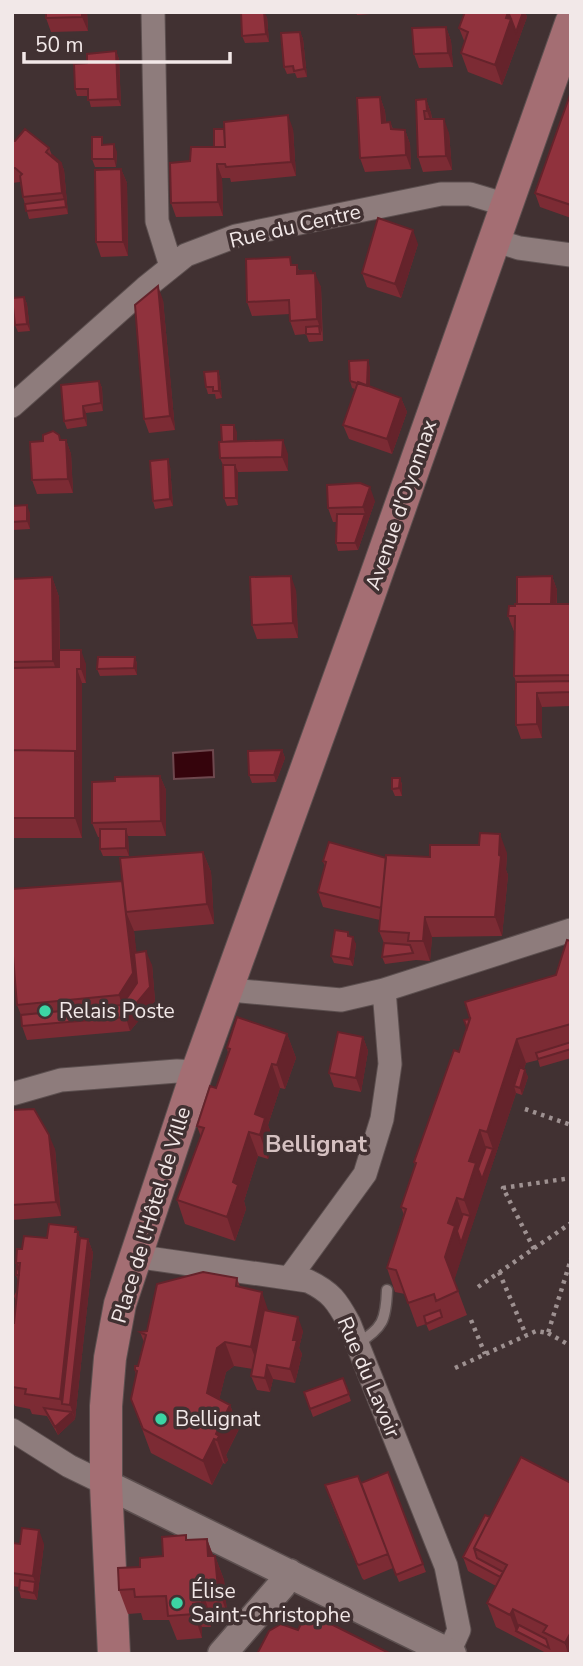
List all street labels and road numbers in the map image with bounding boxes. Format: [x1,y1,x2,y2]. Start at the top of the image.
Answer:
street label: Rue du Centre [226,197,364,255]
street label: Avenue d'Oyonnax [359,416,443,594]
street label: Place de l'Hôtel de Ville [105,1103,197,1327]
street label: Rue du Lavoir [331,1312,407,1442]

